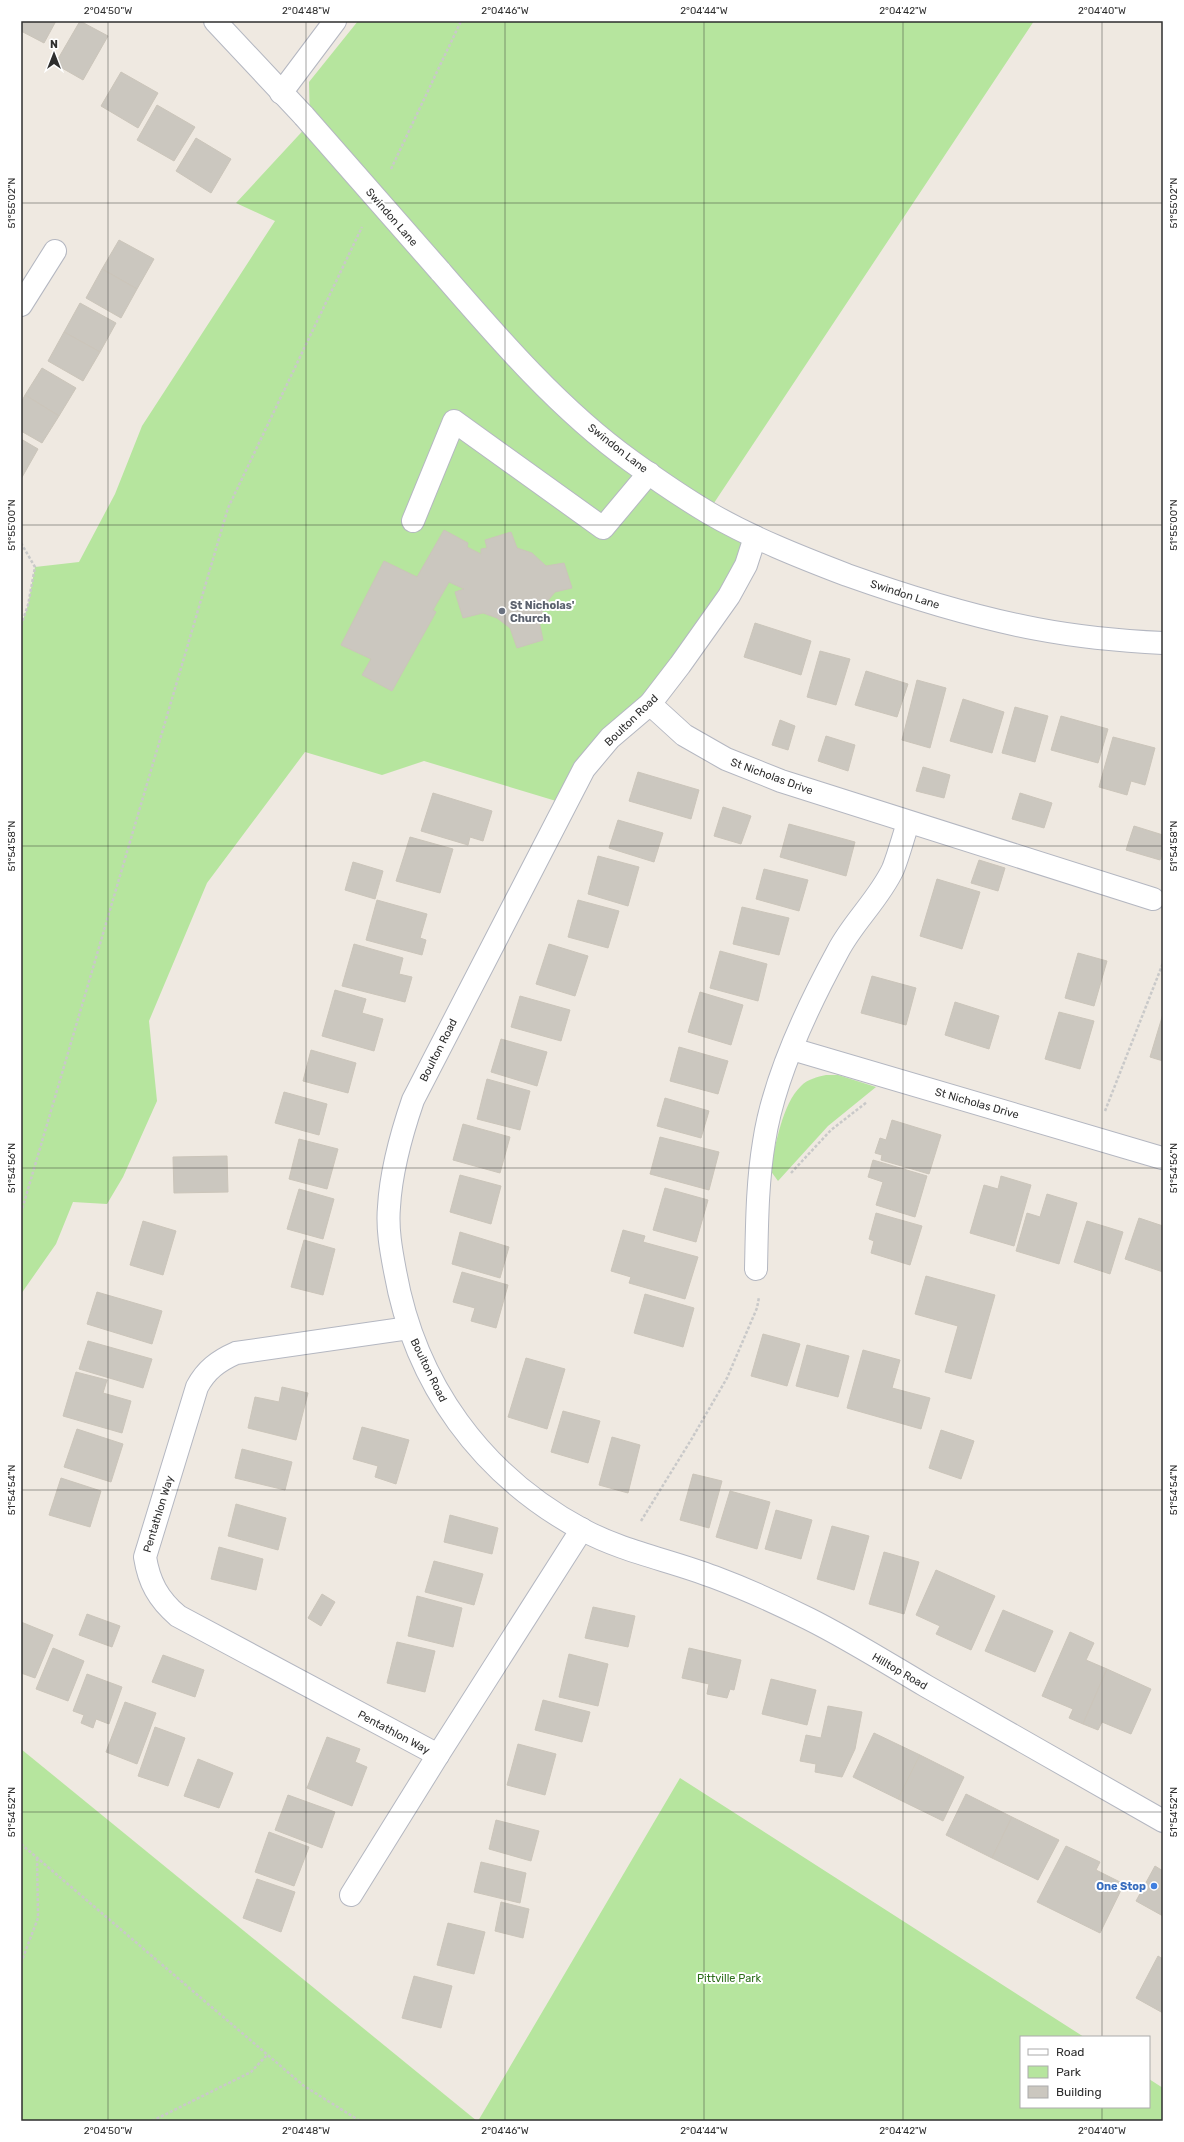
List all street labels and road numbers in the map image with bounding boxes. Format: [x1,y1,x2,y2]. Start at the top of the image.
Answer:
street label: Swindon Lane [363,186,420,249]
street label: Swindon Lane [585,421,650,476]
street label: Swindon Lane [868,577,941,612]
street label: Boulton Road [602,692,661,749]
street label: St Nicholas Drive [729,756,815,797]
street label: Boulton Road [417,1017,460,1084]
street label: St Nicholas Drive [933,1085,1020,1122]
street label: Boulton Road [408,1336,450,1404]
street label: Pentathlon Way [141,1474,176,1554]
street label: Hilltop Road [870,1650,930,1693]
street label: Pentathlon Way [355,1708,432,1757]

